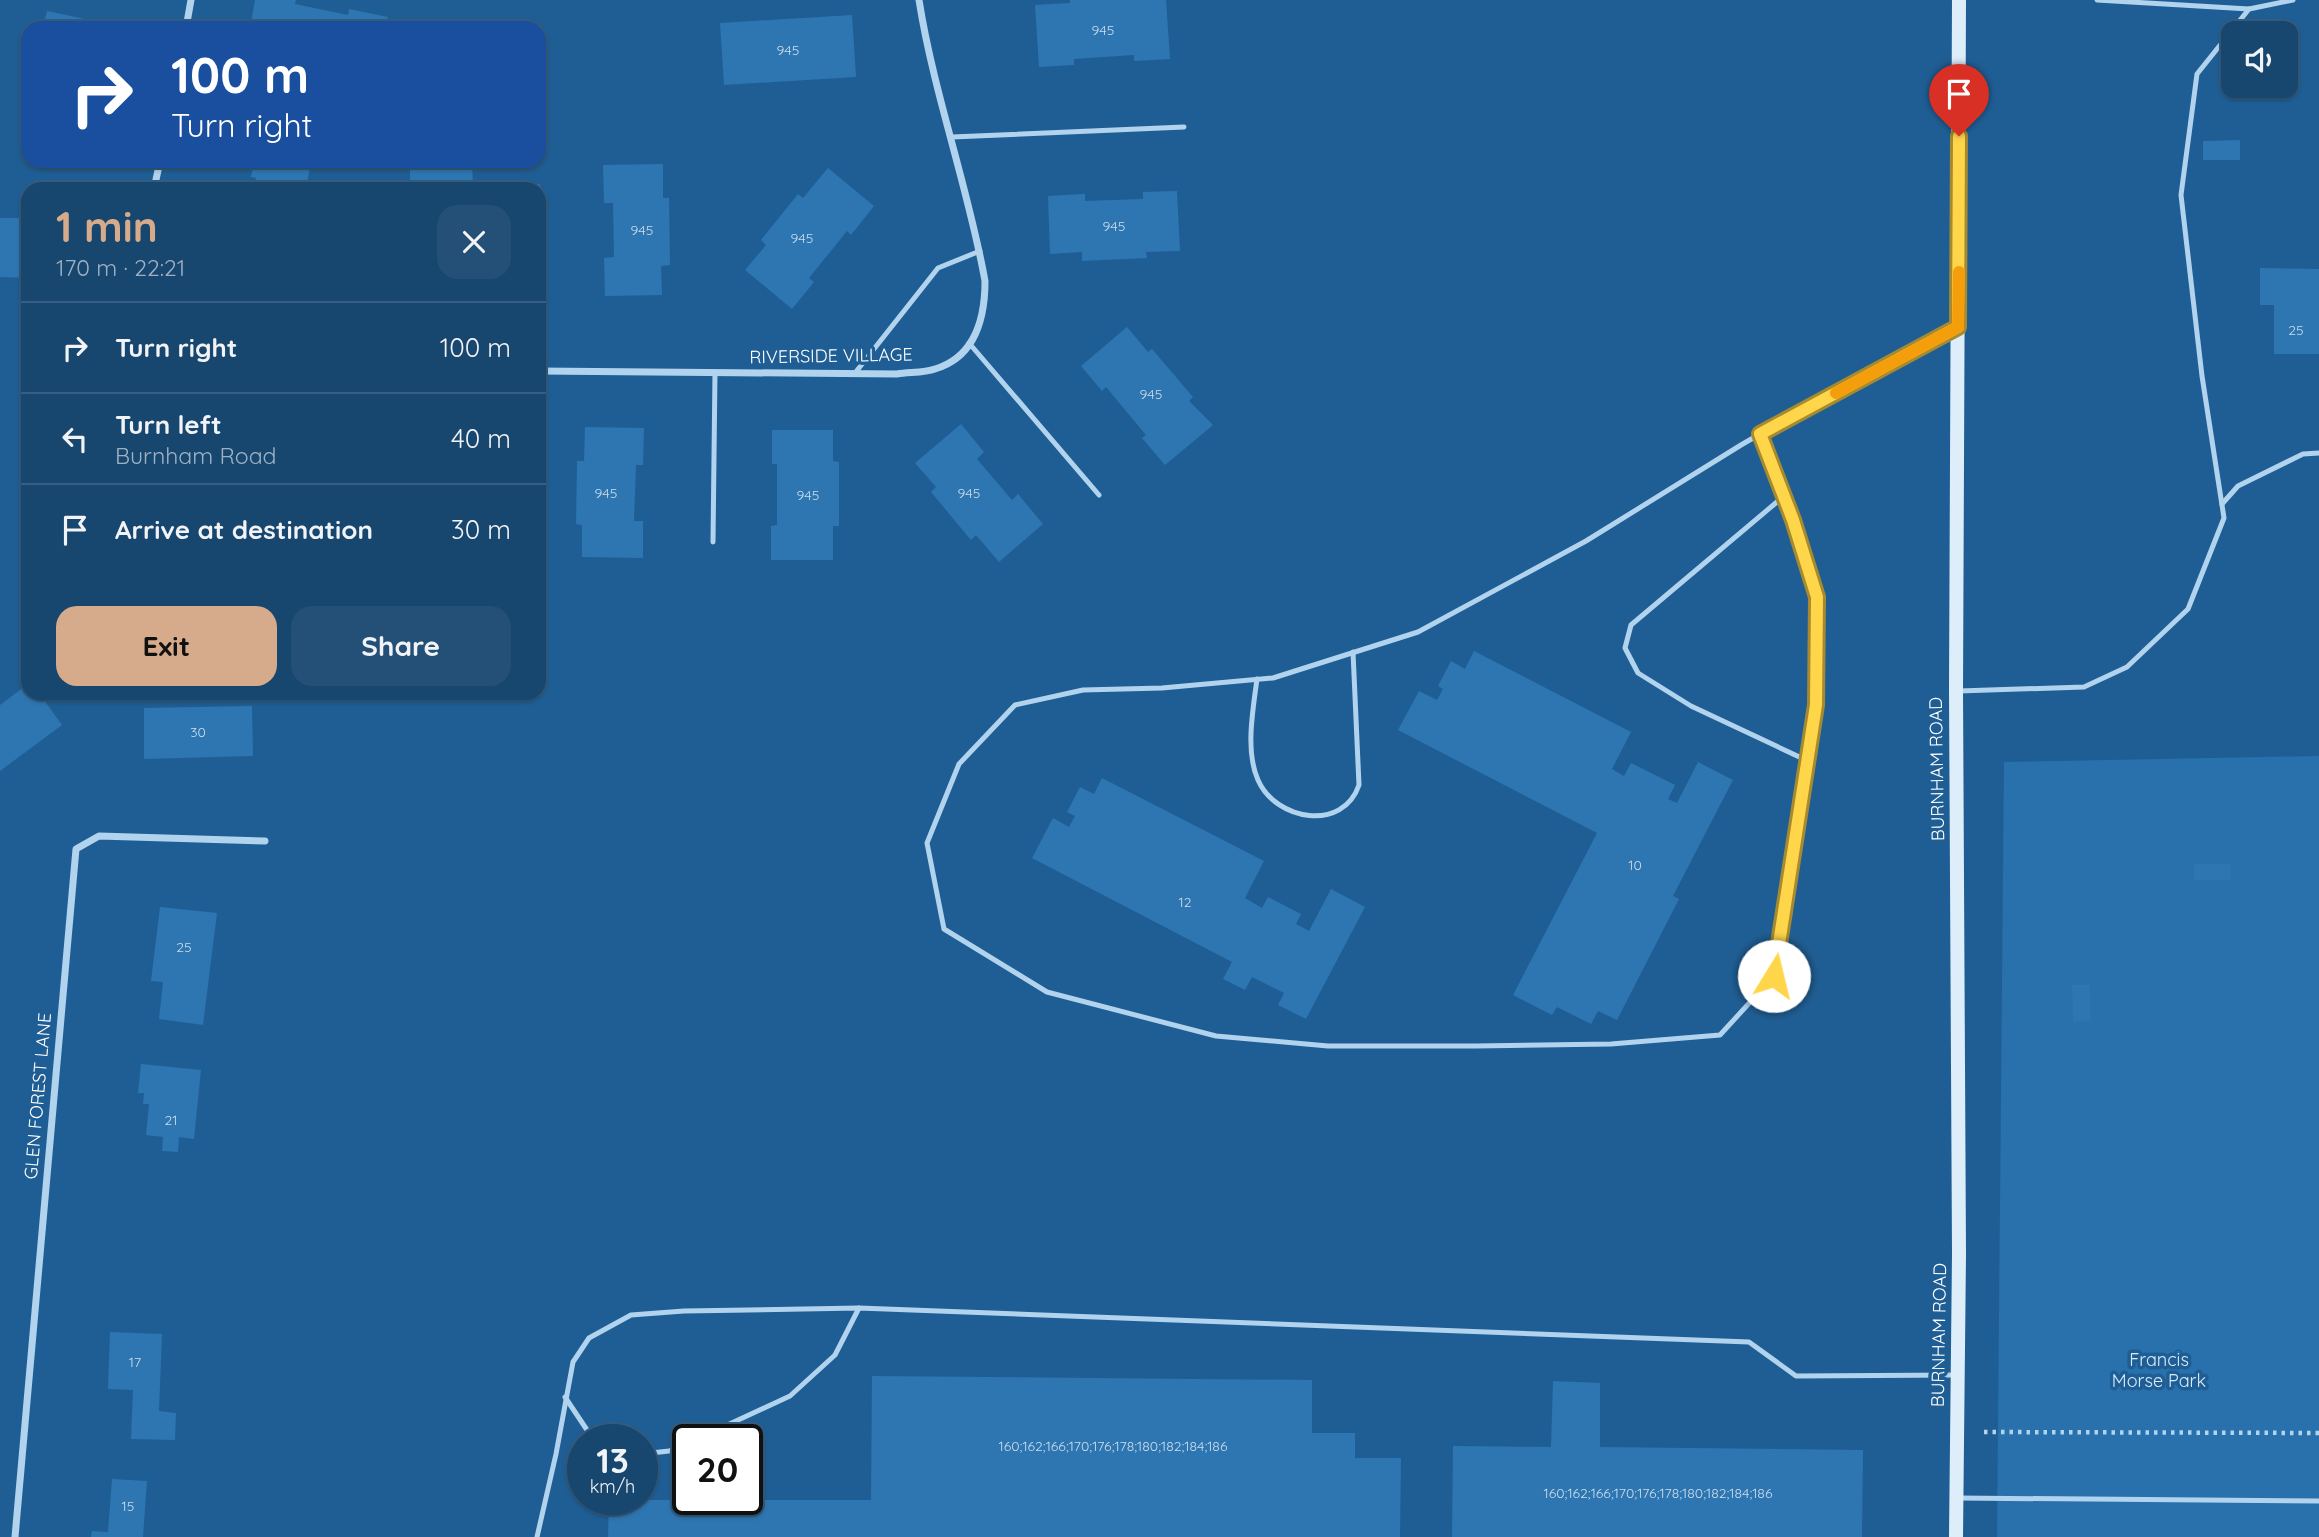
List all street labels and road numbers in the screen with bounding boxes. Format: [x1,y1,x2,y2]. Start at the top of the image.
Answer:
street label: RIVERSIDE VILLAGE [749,343,913,368]
street label: BURNHAM ROAD [1924,697,1949,841]
street label: GLEN FOREST LANE [19,1012,56,1180]
street label: BURNHAM ROAD [1926,1263,1951,1407]

